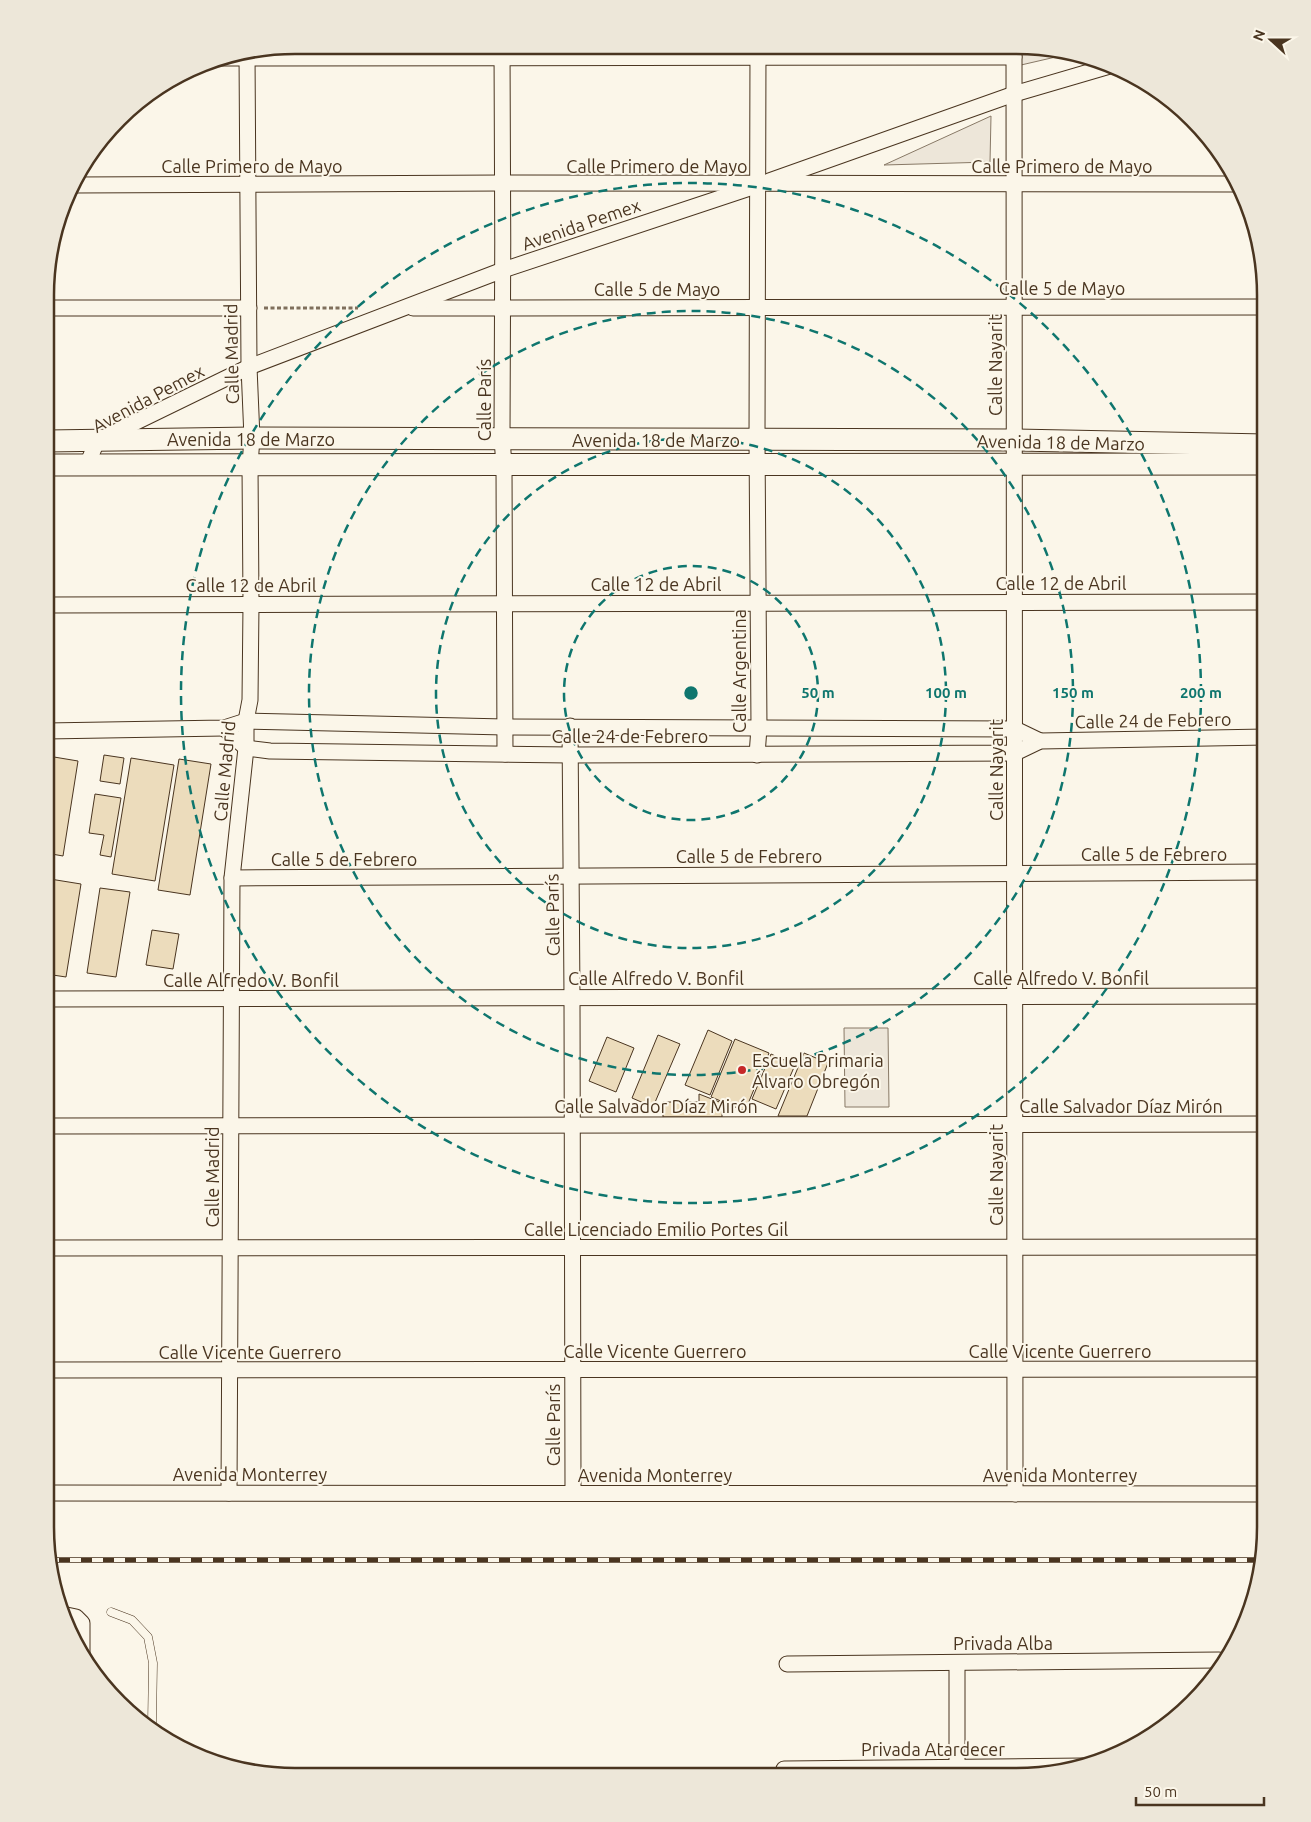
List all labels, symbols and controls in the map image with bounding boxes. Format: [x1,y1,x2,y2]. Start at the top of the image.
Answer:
north arrow [1246,15,1296,65]
text: N [1250,28,1268,43]
street label: Calle Primero de Mayo [161,156,343,176]
street label: Calle Primero de Mayo [566,156,748,176]
street label: Calle Primero de Mayo [971,156,1153,176]
street label: Avenida Pemex [519,194,643,254]
street label: Calle 5 de Mayo [999,278,1125,298]
street label: Calle 5 de Mayo [594,279,720,299]
street label: Calle Madrid [220,303,242,405]
street label: Calle Nayarit [985,314,1005,416]
street label: Calle París [474,358,494,441]
street label: Avenida Pemex [89,360,207,436]
street label: Avenida 18 de Marzo [167,429,335,449]
street label: Avenida 18 de Marzo [572,430,740,450]
street label: Avenida 18 de Marzo [977,431,1145,453]
street label: Calle 12 de Abril [996,573,1127,593]
street label: Calle 12 de Abril [591,574,722,594]
street label: Calle 12 de Abril [186,575,317,595]
street label: Calle Argentina [729,609,749,733]
centre of rings [682,684,700,702]
text: 50 m [801,684,835,701]
text: 100 m [925,684,967,701]
text: 150 m [1052,684,1094,701]
text: 200 m [1180,684,1222,701]
street label: Calle 24 de Febrero [1074,709,1232,731]
street label: Calle Nayarit [986,719,1006,821]
street label: Calle Madrid [210,720,238,822]
street label: Calle 24 de Febrero [552,726,708,746]
street label: Calle 5 de Febrero [1081,844,1227,864]
street label: Calle 5 de Febrero [676,846,822,866]
street label: Calle 5 de Febrero [271,849,417,869]
street label: Calle París [541,873,563,956]
street label: Calle Alfredo V. Bonfil [568,968,744,988]
street label: Calle Alfredo V. Bonfil [973,968,1149,988]
street label: Calle Alfredo V. Bonfil [163,970,339,990]
place label: Escuela Primaria Álvaro Obregón [752,1050,884,1091]
marker: Escuela Primaria Álvaro Obregón [736,1064,748,1076]
street label: Calle Salvador Díaz Mirón [554,1096,758,1116]
street label: Calle Salvador Díaz Mirón [1019,1096,1223,1116]
street label: Calle Nayarit [986,1124,1006,1226]
street label: Calle Madrid [202,1127,222,1227]
street label: Calle Licenciado Emilio Portes Gil [524,1219,789,1239]
street label: Calle Vicente Guerrero [564,1341,746,1361]
street label: Calle Vicente Guerrero [969,1341,1151,1361]
street label: Calle Vicente Guerrero [159,1342,341,1362]
street label: Calle París [543,1383,563,1466]
street label: Avenida Monterrey [173,1464,328,1484]
street label: Avenida Monterrey [578,1465,733,1485]
street label: Avenida Monterrey [983,1465,1138,1485]
street label: Privada Alba [953,1633,1053,1653]
street label: Privada Atardecer [861,1739,1005,1759]
scale bar [1136,1774,1264,1806]
text: 50 m [1144,1783,1177,1800]

